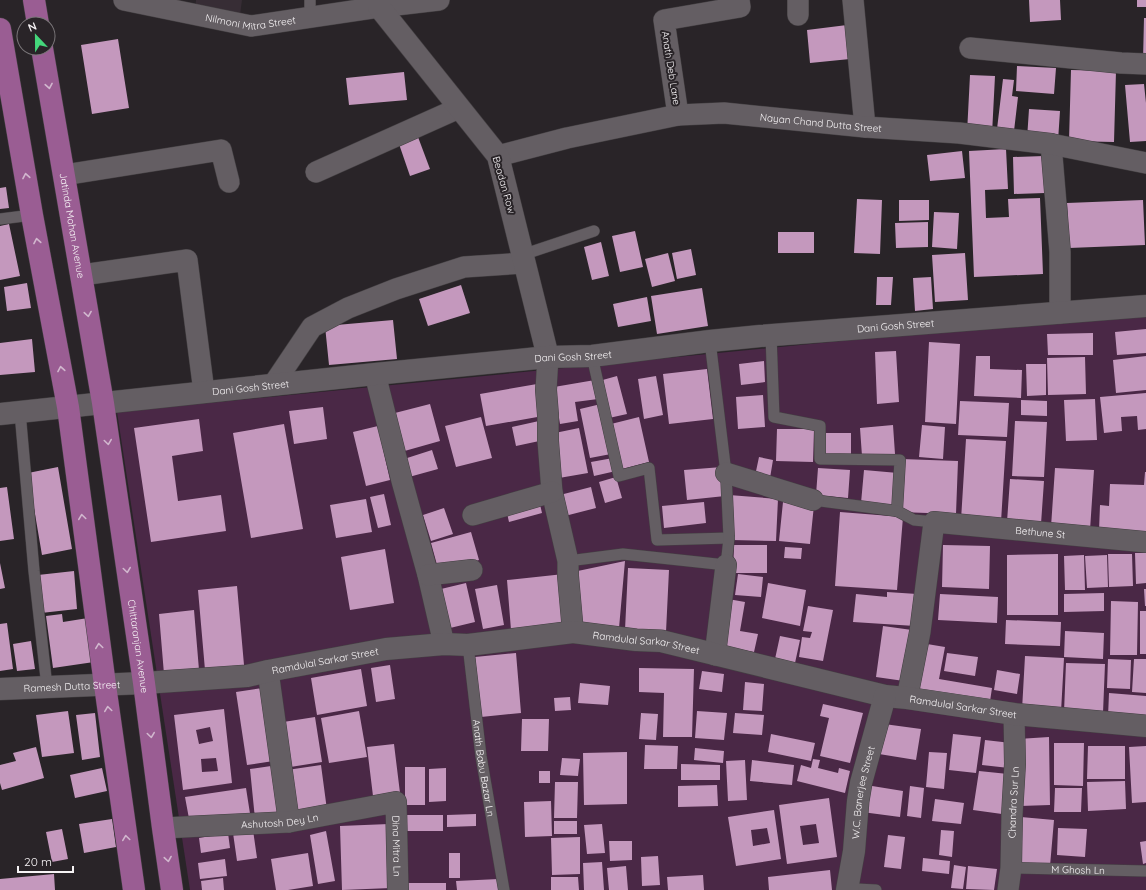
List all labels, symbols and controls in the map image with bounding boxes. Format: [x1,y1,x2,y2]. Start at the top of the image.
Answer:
street label: Nilmoni Mitra Street [204,10,297,32]
north arrow [16,16,56,56]
text: N [26,19,39,35]
street label: Anath Deb Lane [659,30,683,106]
one-way arrow [44,83,52,90]
street label: Nayan Chand Dutta Street [759,110,883,135]
street label: Beadan Row [490,155,519,216]
street label: Jatinda Mohan Avenue [57,172,88,279]
one-way arrow [22,173,31,180]
one-way arrow [33,238,42,244]
one-way arrow [83,311,92,317]
street label: Dani Gosh Street [856,316,935,335]
street label: Dani Gosh Street [534,347,613,365]
one-way arrow [57,366,65,372]
street label: Dani Gosh Street [211,377,290,398]
one-way arrow [103,439,112,445]
one-way arrow [78,514,87,520]
street label: Bethune St [1015,523,1067,541]
one-way arrow [122,567,131,573]
street label: Chittaranjan Avenue [125,599,152,694]
street label: Ramdulal Sarkar Street [592,628,702,657]
one-way arrow [95,643,104,649]
street label: Ramdulal Sarkar Street [271,644,380,677]
street label: Ramesh Dutta Street [23,677,121,695]
street label: Ramdulal Sarkar Street [909,692,1018,721]
one-way arrow [104,706,113,712]
street label: Anath Babu Bazar Ln [470,719,498,818]
one-way arrow [146,732,155,738]
street label: W.C. Banerjee Street [848,744,878,839]
street label: Chandra Sur Ln [1005,766,1021,838]
street label: Ashutosh Dey Ln [241,810,319,831]
street label: Dina Mitra Ln [390,815,404,877]
one-way arrow [122,834,131,841]
scale bar [18,848,73,874]
text: 20 m [24,854,52,869]
one-way arrow [163,856,172,862]
street label: M Ghosh Ln [1051,862,1105,877]

